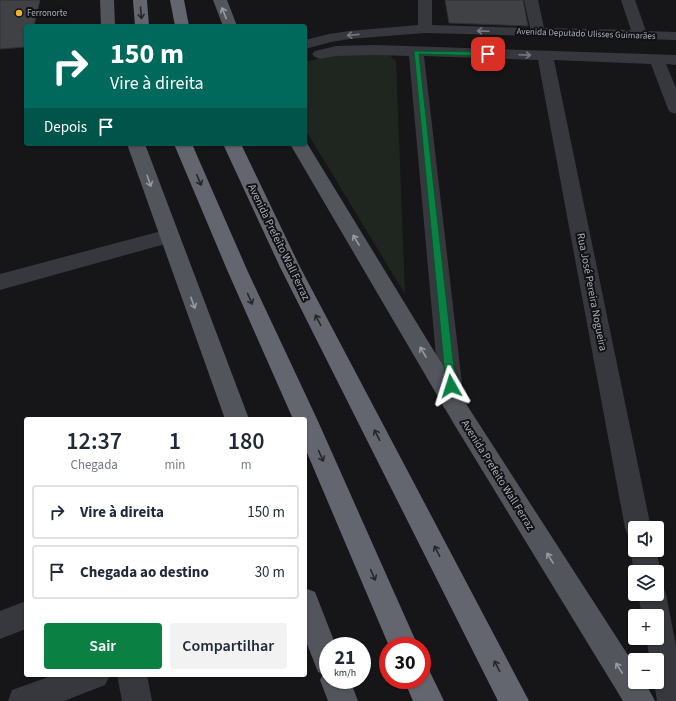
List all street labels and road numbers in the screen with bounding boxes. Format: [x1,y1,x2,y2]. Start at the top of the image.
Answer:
street label: Avenida Deputado Ulisses Guimarães [516,25,656,43]
street label: Avenida Prefeito Wall Ferraz [244,181,314,303]
street label: Rua José Pereira Nogueira [573,232,611,352]
street label: Avenida Prefeito Wall Ferraz [458,417,538,533]

